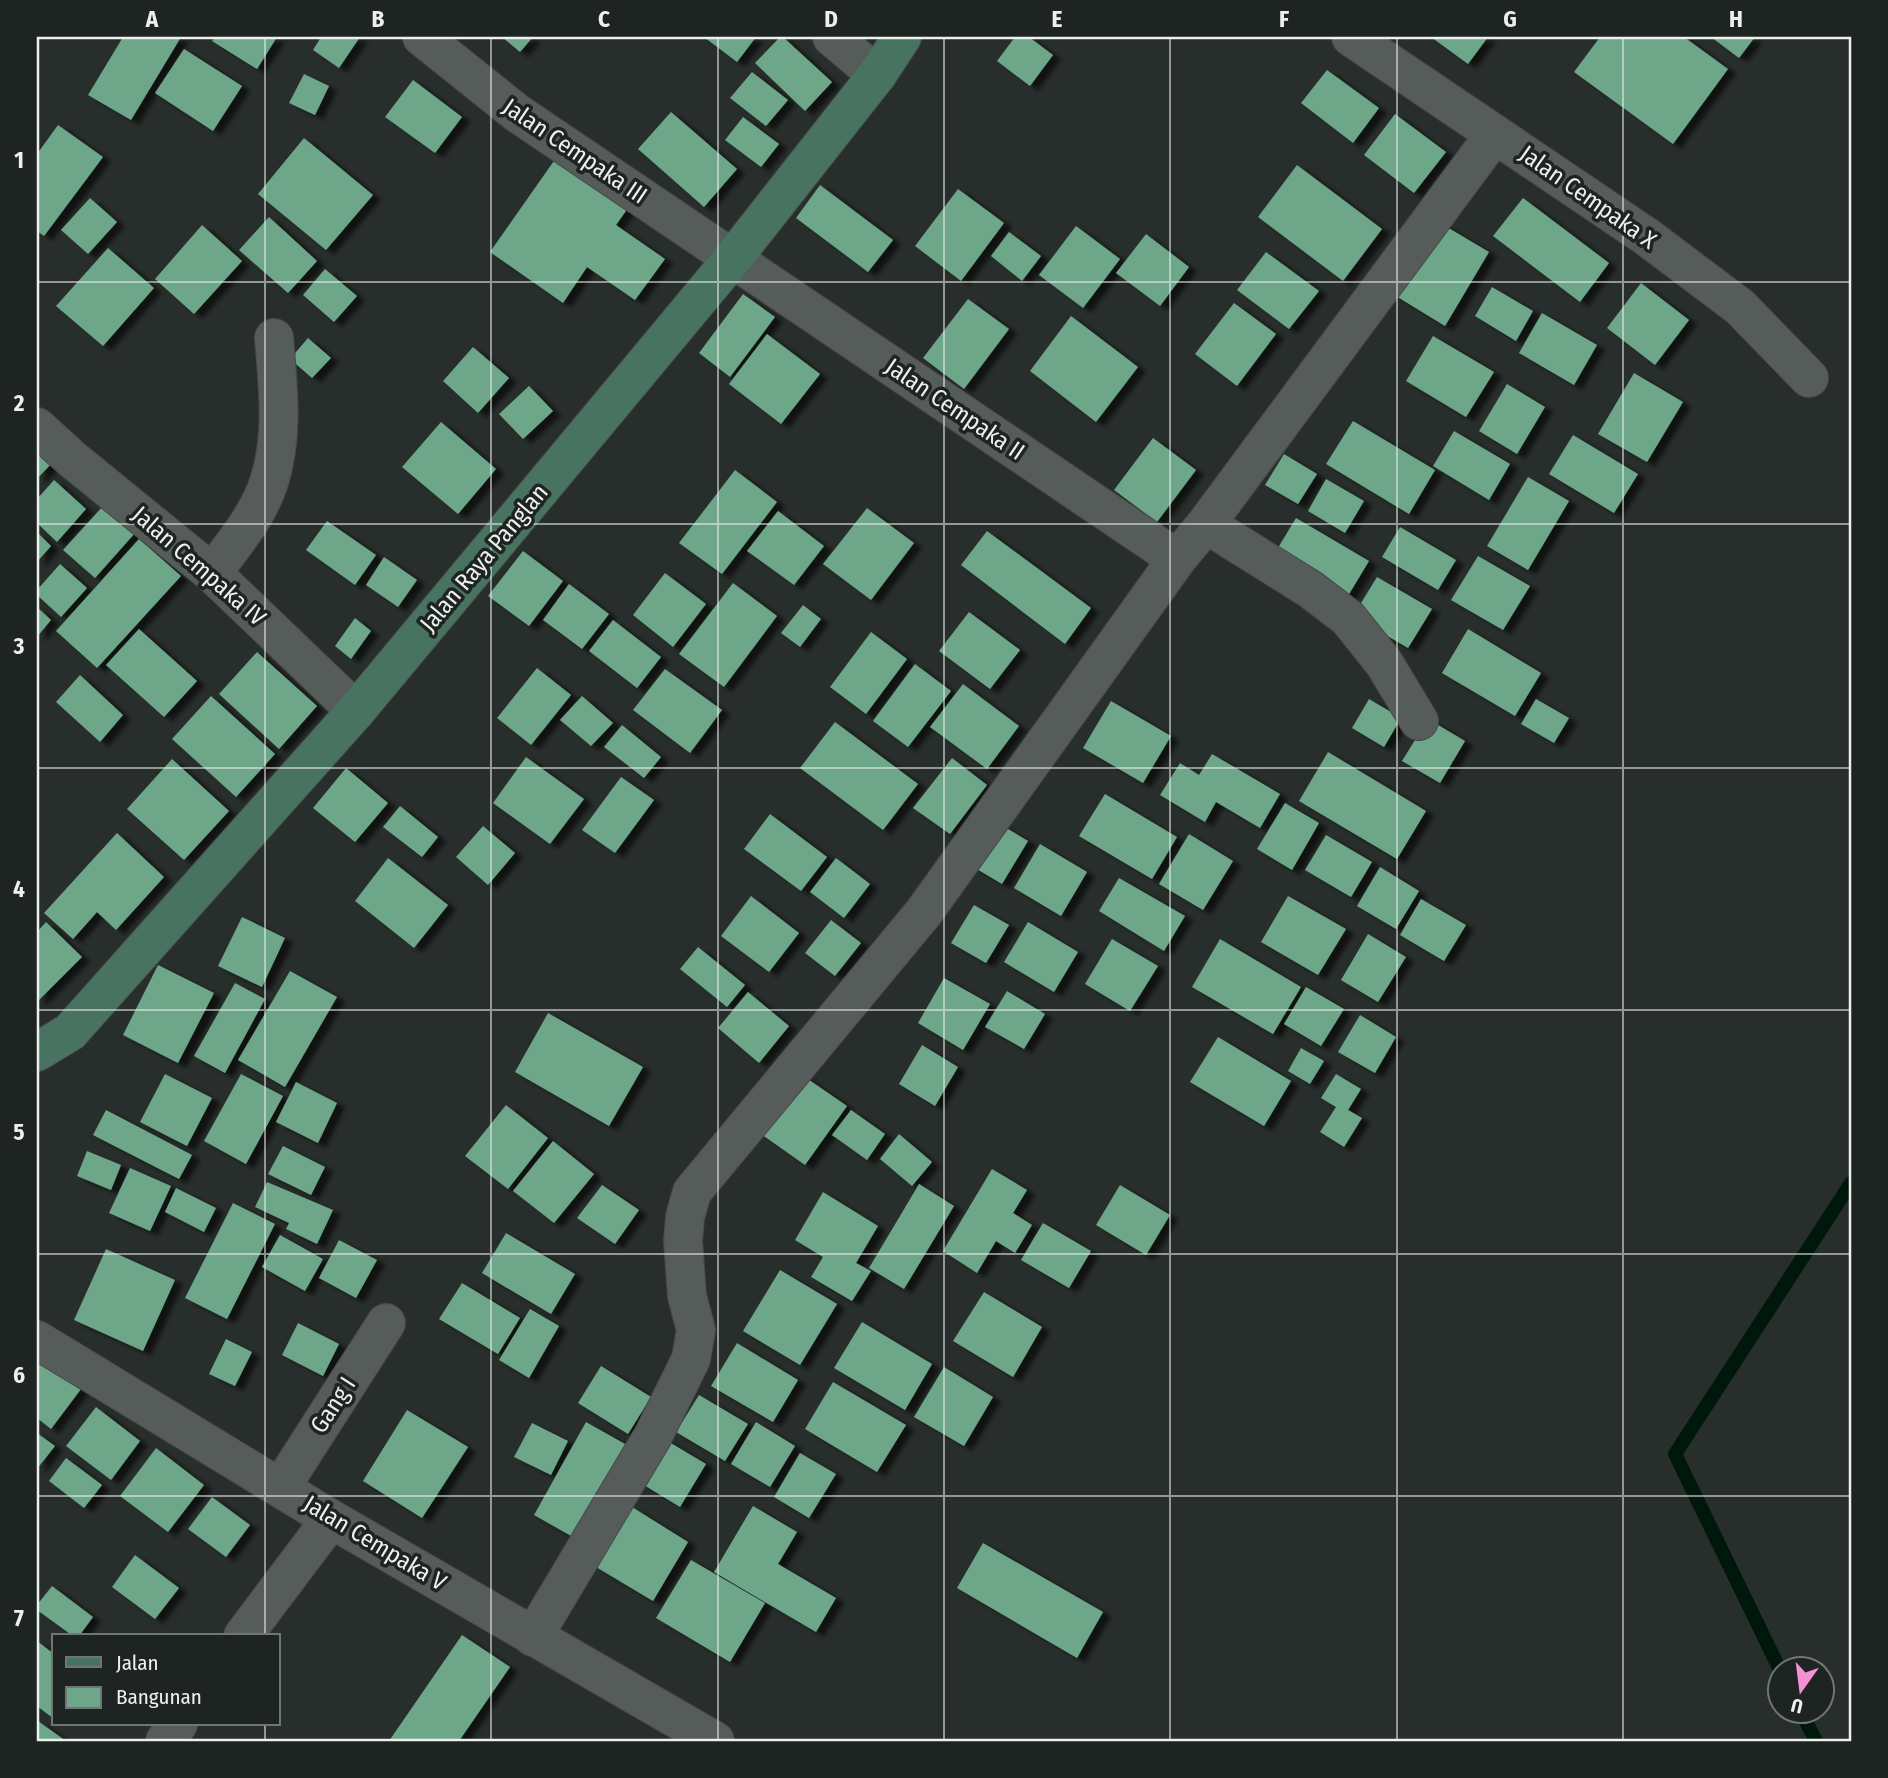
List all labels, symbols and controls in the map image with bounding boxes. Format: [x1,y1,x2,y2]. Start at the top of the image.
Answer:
text: A [145,5,159,33]
text: B [372,5,385,33]
text: C [598,5,610,33]
text: D [824,5,838,33]
text: E [1052,5,1063,33]
text: F [1279,5,1289,33]
text: G [1503,5,1517,33]
text: H [1729,5,1743,33]
street label: Jalan Cempaka III [498,92,652,210]
street label: Jalan Cempaka X [1514,139,1662,255]
text: 1 [14,146,24,174]
street label: Jalan Cempaka II [880,352,1030,466]
text: 2 [13,389,25,417]
street label: Jalan Raya Panglan [414,479,554,637]
street label: Jalan Cempaka IV [127,501,272,632]
text: 3 [13,632,25,660]
text: 4 [13,875,25,903]
text: 5 [13,1118,25,1146]
text: 6 [13,1361,25,1389]
street label: Gang I [305,1372,361,1438]
street label: Jalan Cempaka V [299,1490,452,1597]
text: 7 [14,1604,24,1632]
legend [52,1634,280,1726]
text: Jalan [116,1650,159,1676]
north arrow [1766,1656,1836,1726]
text: Bangunan [116,1684,202,1710]
text: U [1789,1694,1805,1719]

